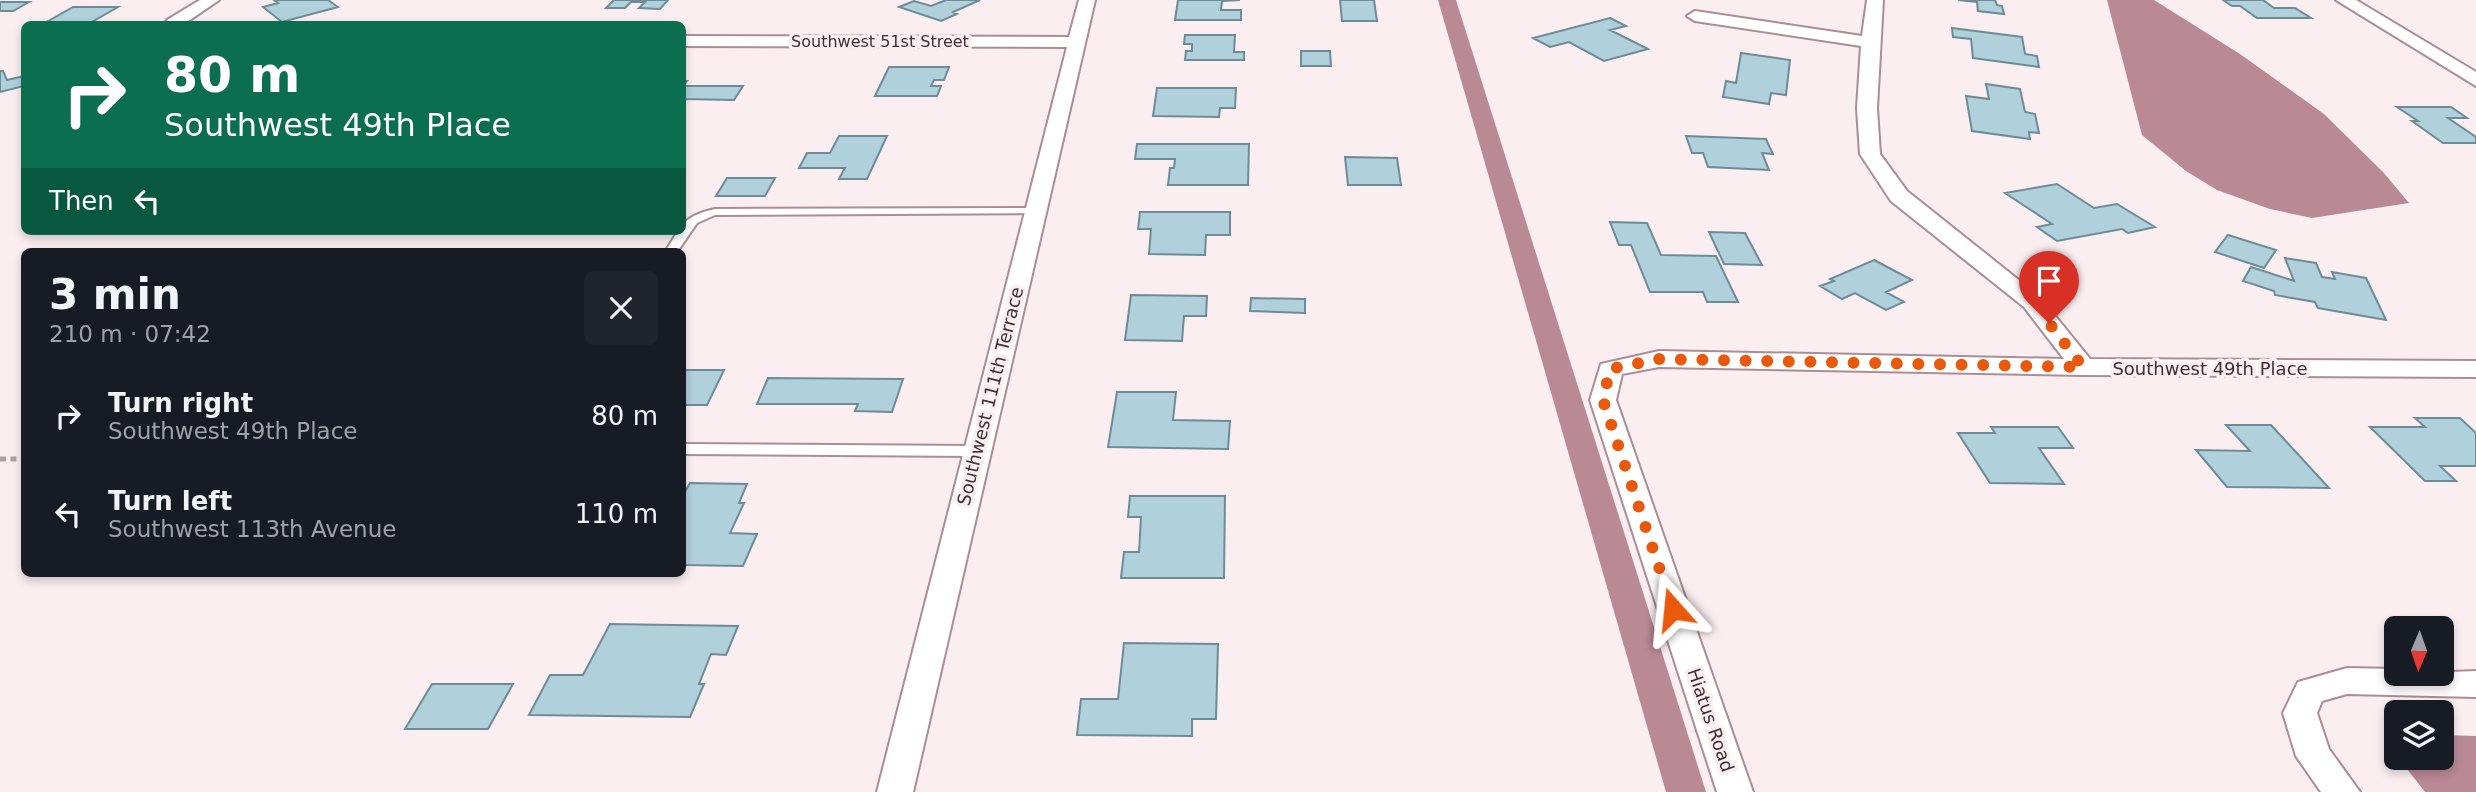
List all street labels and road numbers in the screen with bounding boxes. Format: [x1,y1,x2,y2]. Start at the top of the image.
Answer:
street label: Southwest 51st Street [791,32,969,51]
street label: Southwest 111th Terrace [953,285,1027,507]
street label: Southwest 49th Place [2112,358,2308,379]
street label: Hiatus Road [1683,665,1739,775]

